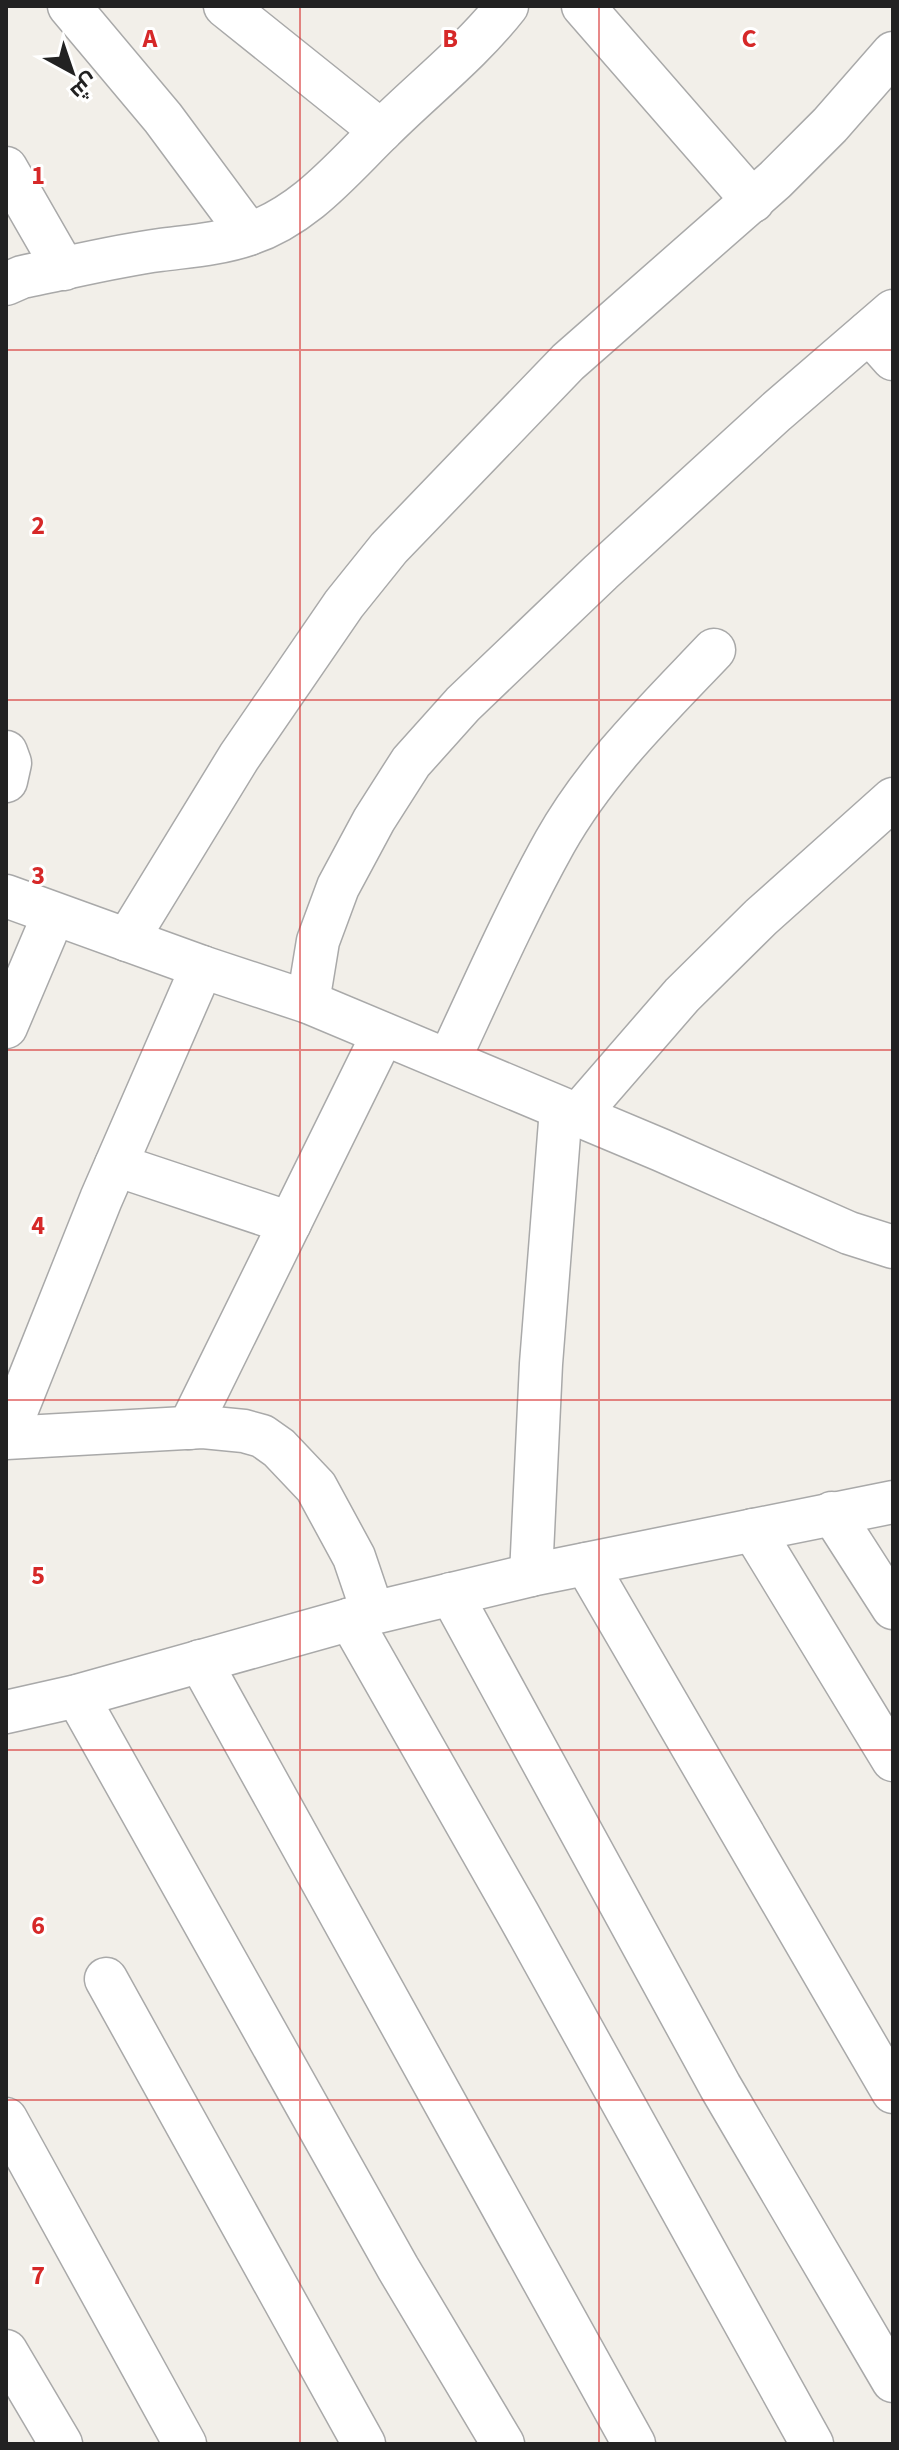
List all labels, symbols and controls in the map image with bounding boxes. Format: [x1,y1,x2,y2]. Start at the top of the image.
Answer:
text: A [142,20,159,57]
text: B [442,20,458,57]
text: C [741,20,757,57]
north arrow [32,32,112,112]
text: ش [63,65,105,108]
text: 1 [31,157,45,194]
text: 2 [31,507,45,544]
text: 3 [31,857,45,894]
text: 4 [31,1207,45,1244]
text: 5 [31,1557,45,1594]
text: 6 [31,1907,45,1944]
text: 7 [31,2257,45,2294]

